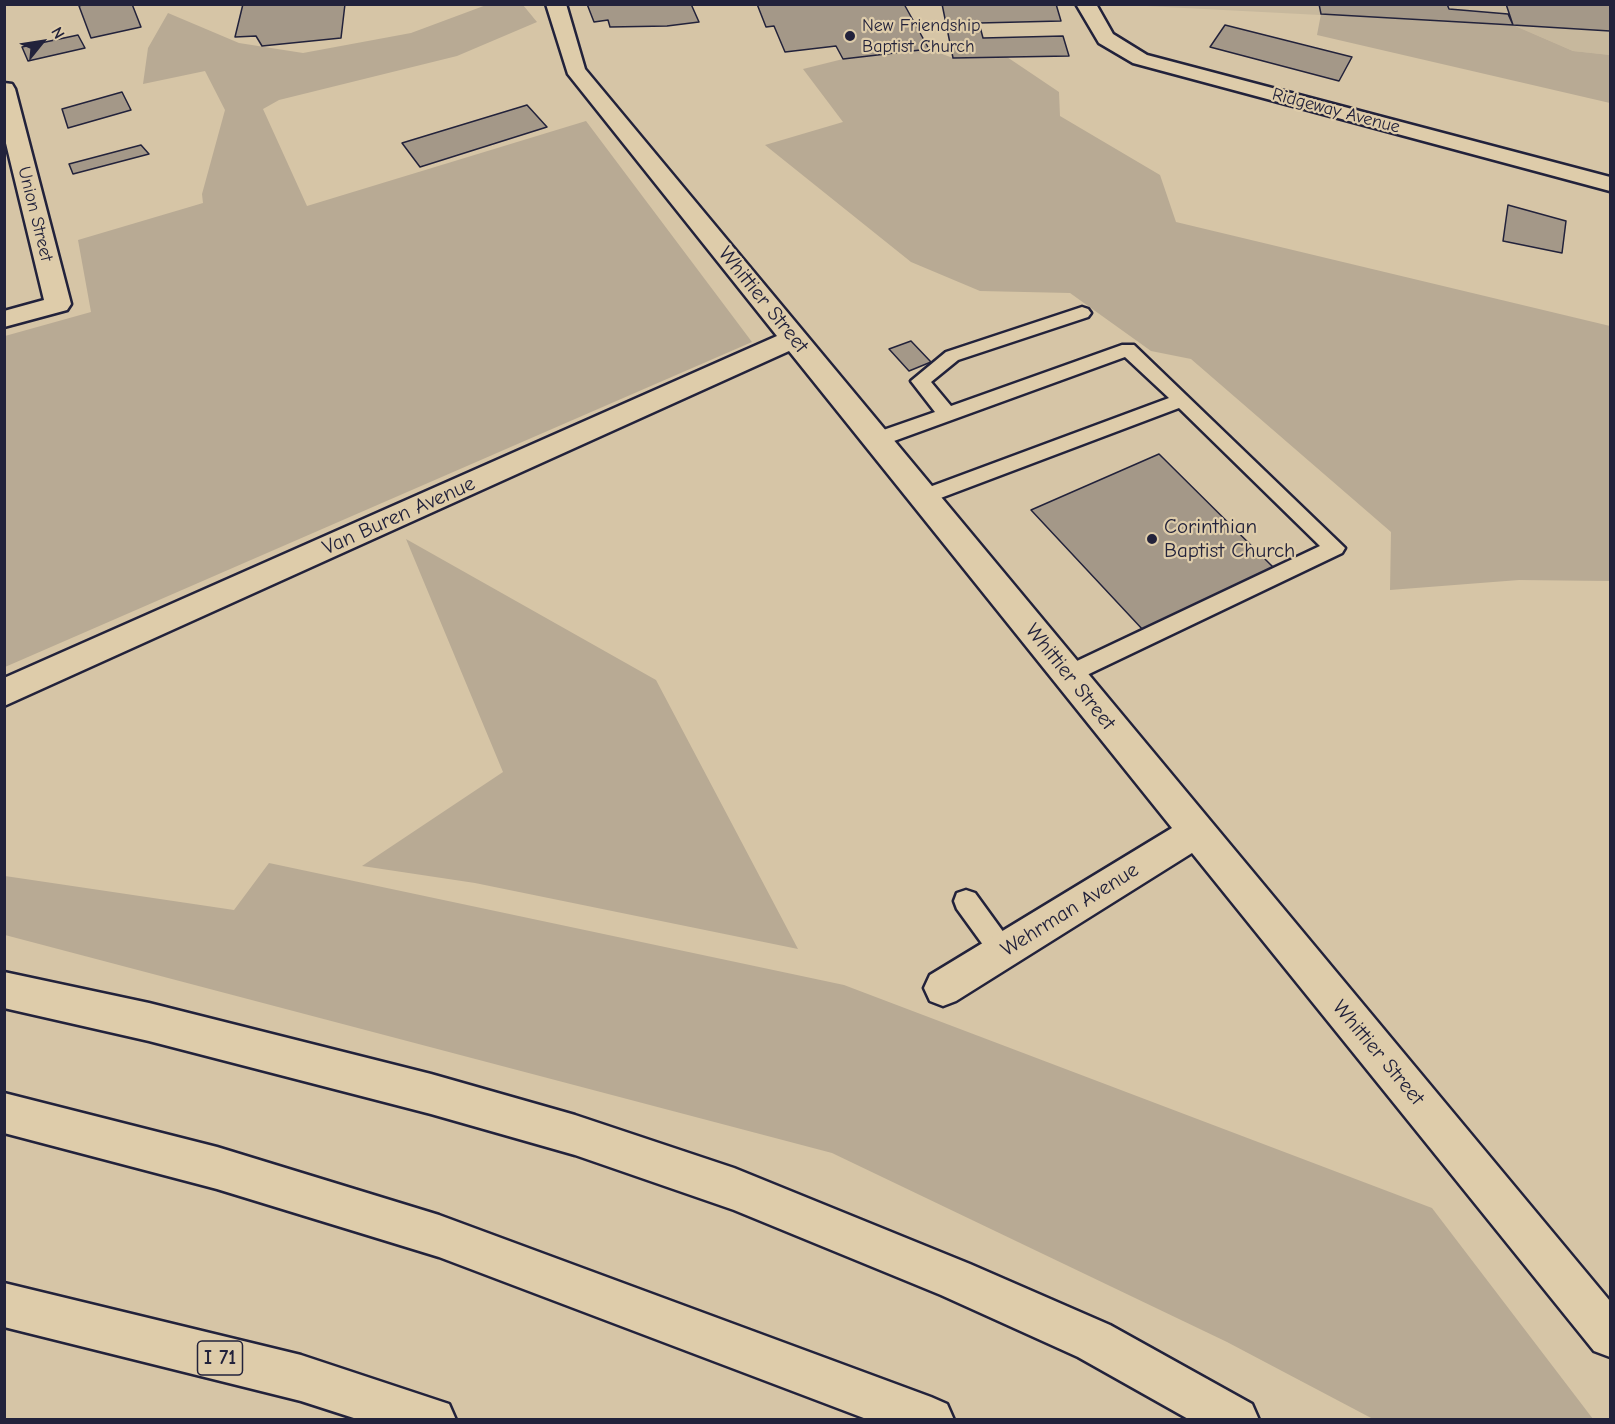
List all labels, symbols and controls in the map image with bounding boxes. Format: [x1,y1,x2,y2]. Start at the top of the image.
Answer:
north arrow [12,12,72,72]
place label: New Friendship Baptist Church [862,15,981,57]
text: N [47,24,68,42]
marker: New Friendship Baptist Church [843,29,857,43]
street label: Ridgeway Avenue [1270,84,1402,138]
street label: Union Street [13,164,57,264]
street label: Whittier Street [712,242,814,358]
street label: Van Buren Avenue [319,471,479,561]
place label: Corinthian Baptist Church [1164,514,1295,564]
marker: Corinthian Baptist Church [1145,532,1159,546]
street label: Whittier Street [1019,619,1121,735]
street label: Wehrman Avenue [996,858,1144,962]
street label: Whittier Street [1327,995,1429,1111]
road number: I 71 [198,1341,242,1375]

